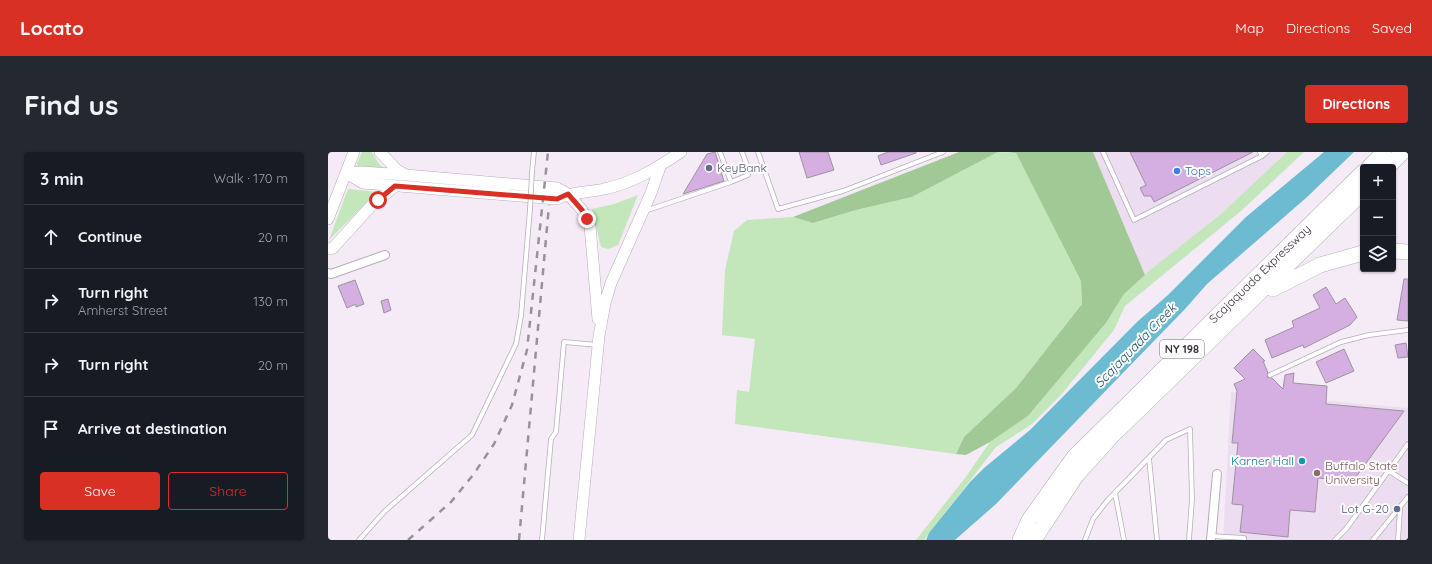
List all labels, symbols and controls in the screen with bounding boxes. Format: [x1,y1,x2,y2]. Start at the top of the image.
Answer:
text: Locato [20,16,84,40]
text: Map [1235,19,1264,37]
text: Directions [1286,19,1350,37]
text: Saved [1372,19,1412,37]
button: Directions [1305,85,1408,123]
text: Find us [24,87,118,122]
place label: KeyBank [717,160,767,175]
marker: KeyBank [704,163,714,173]
place label: Tops [1185,163,1211,178]
map controls [1360,164,1396,272]
button: + [1360,164,1396,200]
marker: Tops [1172,166,1182,176]
text: 3 min [40,168,84,189]
text: Walk · 170 m [213,170,288,186]
route start [369,191,387,209]
button: − [1360,200,1396,236]
route end [578,210,596,228]
street label: Scajaquada Expressway [1206,221,1314,326]
icon: ahead [40,226,62,248]
text: Continue [78,227,142,246]
text: 20 m [258,229,288,245]
button: layers [1360,236,1396,272]
text: Turn right [78,283,149,302]
icon: right [40,290,62,312]
text: 130 m [253,293,288,309]
water label: Scajaquada Creek [1091,299,1180,390]
text: Amherst Street [78,302,168,318]
road number: NY 198 [1160,340,1204,358]
icon: right [40,354,62,376]
text: Turn right [78,355,149,374]
text: 20 m [258,357,288,373]
icon: arrive [40,418,62,440]
text: Arrive at destination [78,419,227,438]
place label: Karner Hall [1231,453,1294,468]
marker: Karner Hall [1297,456,1307,466]
place label: Buffalo State University [1325,458,1398,487]
marker: Buffalo State University [1312,468,1322,478]
button: Save [40,472,160,510]
button: Share [168,472,288,510]
place label: Lot G-20 [1341,501,1389,516]
marker: Lot G-20 [1392,504,1402,514]

